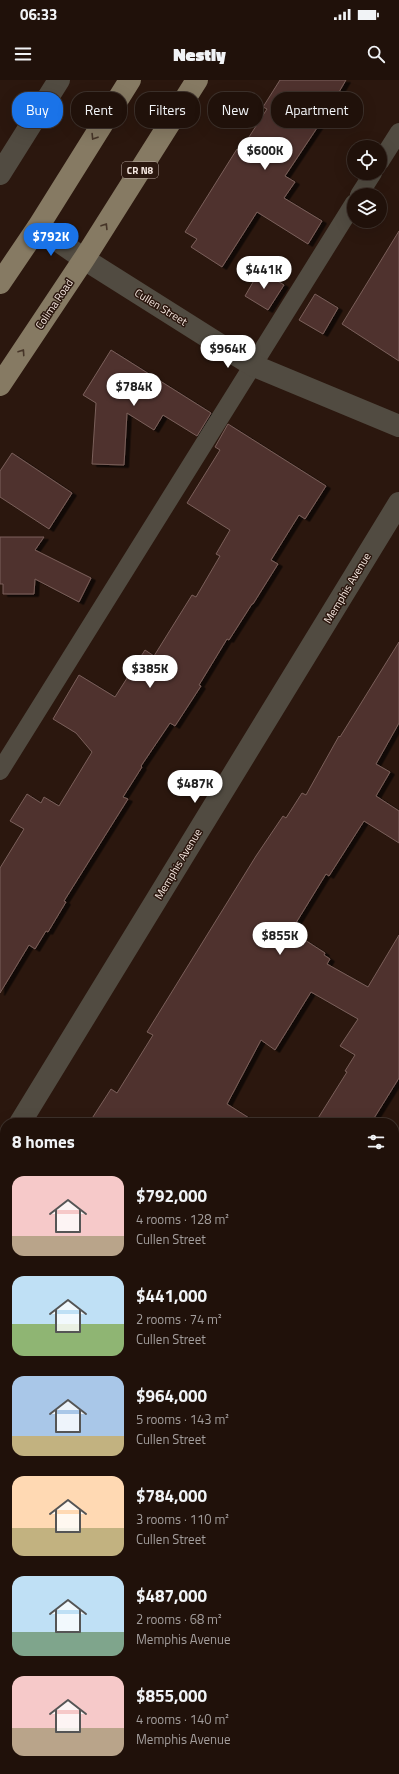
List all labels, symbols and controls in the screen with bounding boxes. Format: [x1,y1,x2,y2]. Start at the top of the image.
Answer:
text: 06:33 [20,3,57,26]
text: Nestly [173,41,226,68]
icon: menu [12,43,34,65]
icon: search [365,43,387,65]
chip: Buy [12,92,63,128]
chip: Rent [71,92,127,128]
chip: Filters [135,92,200,128]
chip: New [208,92,263,128]
chip: Apartment [271,92,363,128]
one-way arrow [91,133,99,140]
pin: $600K [237,137,293,171]
text: $600K [247,140,283,160]
map controls [347,140,387,228]
button: locate [347,140,387,180]
road number: CR N8 [122,162,158,178]
button: layers [347,188,387,228]
pin: $792K [23,223,79,257]
one-way arrow [100,223,107,230]
text: $792K [33,226,69,246]
pin: $441K [236,256,292,290]
text: $441K [246,259,282,279]
street label: Colima Road [31,276,77,332]
street label: Cullen Street [132,285,190,329]
pin: $964K [200,335,256,369]
text: $964K [210,338,246,358]
one-way arrow [17,350,24,357]
pin: $784K [106,373,162,407]
text: $784K [116,376,152,396]
street label: Memphis Avenue [320,549,375,626]
pin: $385K [122,655,178,689]
text: $385K [132,658,168,678]
pin: $487K [167,770,223,804]
text: $487K [177,773,213,793]
street label: Memphis Avenue [151,825,206,902]
pin: $855K [252,922,308,956]
text: $855K [262,925,298,945]
text: 8 homes [12,1129,75,1155]
icon: filters [365,1131,387,1153]
text: $792,000 [136,1183,207,1209]
icon: home [44,1192,92,1240]
text: 4 rooms · 128 m² [136,1209,229,1229]
text: Cullen Street [136,1229,206,1249]
text: $441,000 [136,1283,207,1309]
icon: home [44,1292,92,1340]
text: 2 rooms · 74 m² [136,1309,222,1329]
text: Cullen Street [136,1329,206,1349]
text: $964,000 [136,1383,207,1409]
icon: home [44,1392,92,1440]
text: 5 rooms · 143 m² [136,1409,229,1429]
text: Cullen Street [136,1429,206,1449]
text: $784,000 [136,1483,207,1509]
icon: home [44,1492,92,1540]
text: 3 rooms · 110 m² [136,1509,229,1529]
text: Cullen Street [136,1529,206,1549]
text: $487,000 [136,1583,207,1609]
icon: home [44,1592,92,1640]
text: 2 rooms · 68 m² [136,1609,222,1629]
text: Memphis Avenue [136,1629,231,1649]
text: $855,000 [136,1683,207,1709]
icon: home [44,1692,92,1740]
text: 4 rooms · 140 m² [136,1709,229,1729]
text: Memphis Avenue [136,1729,231,1749]

